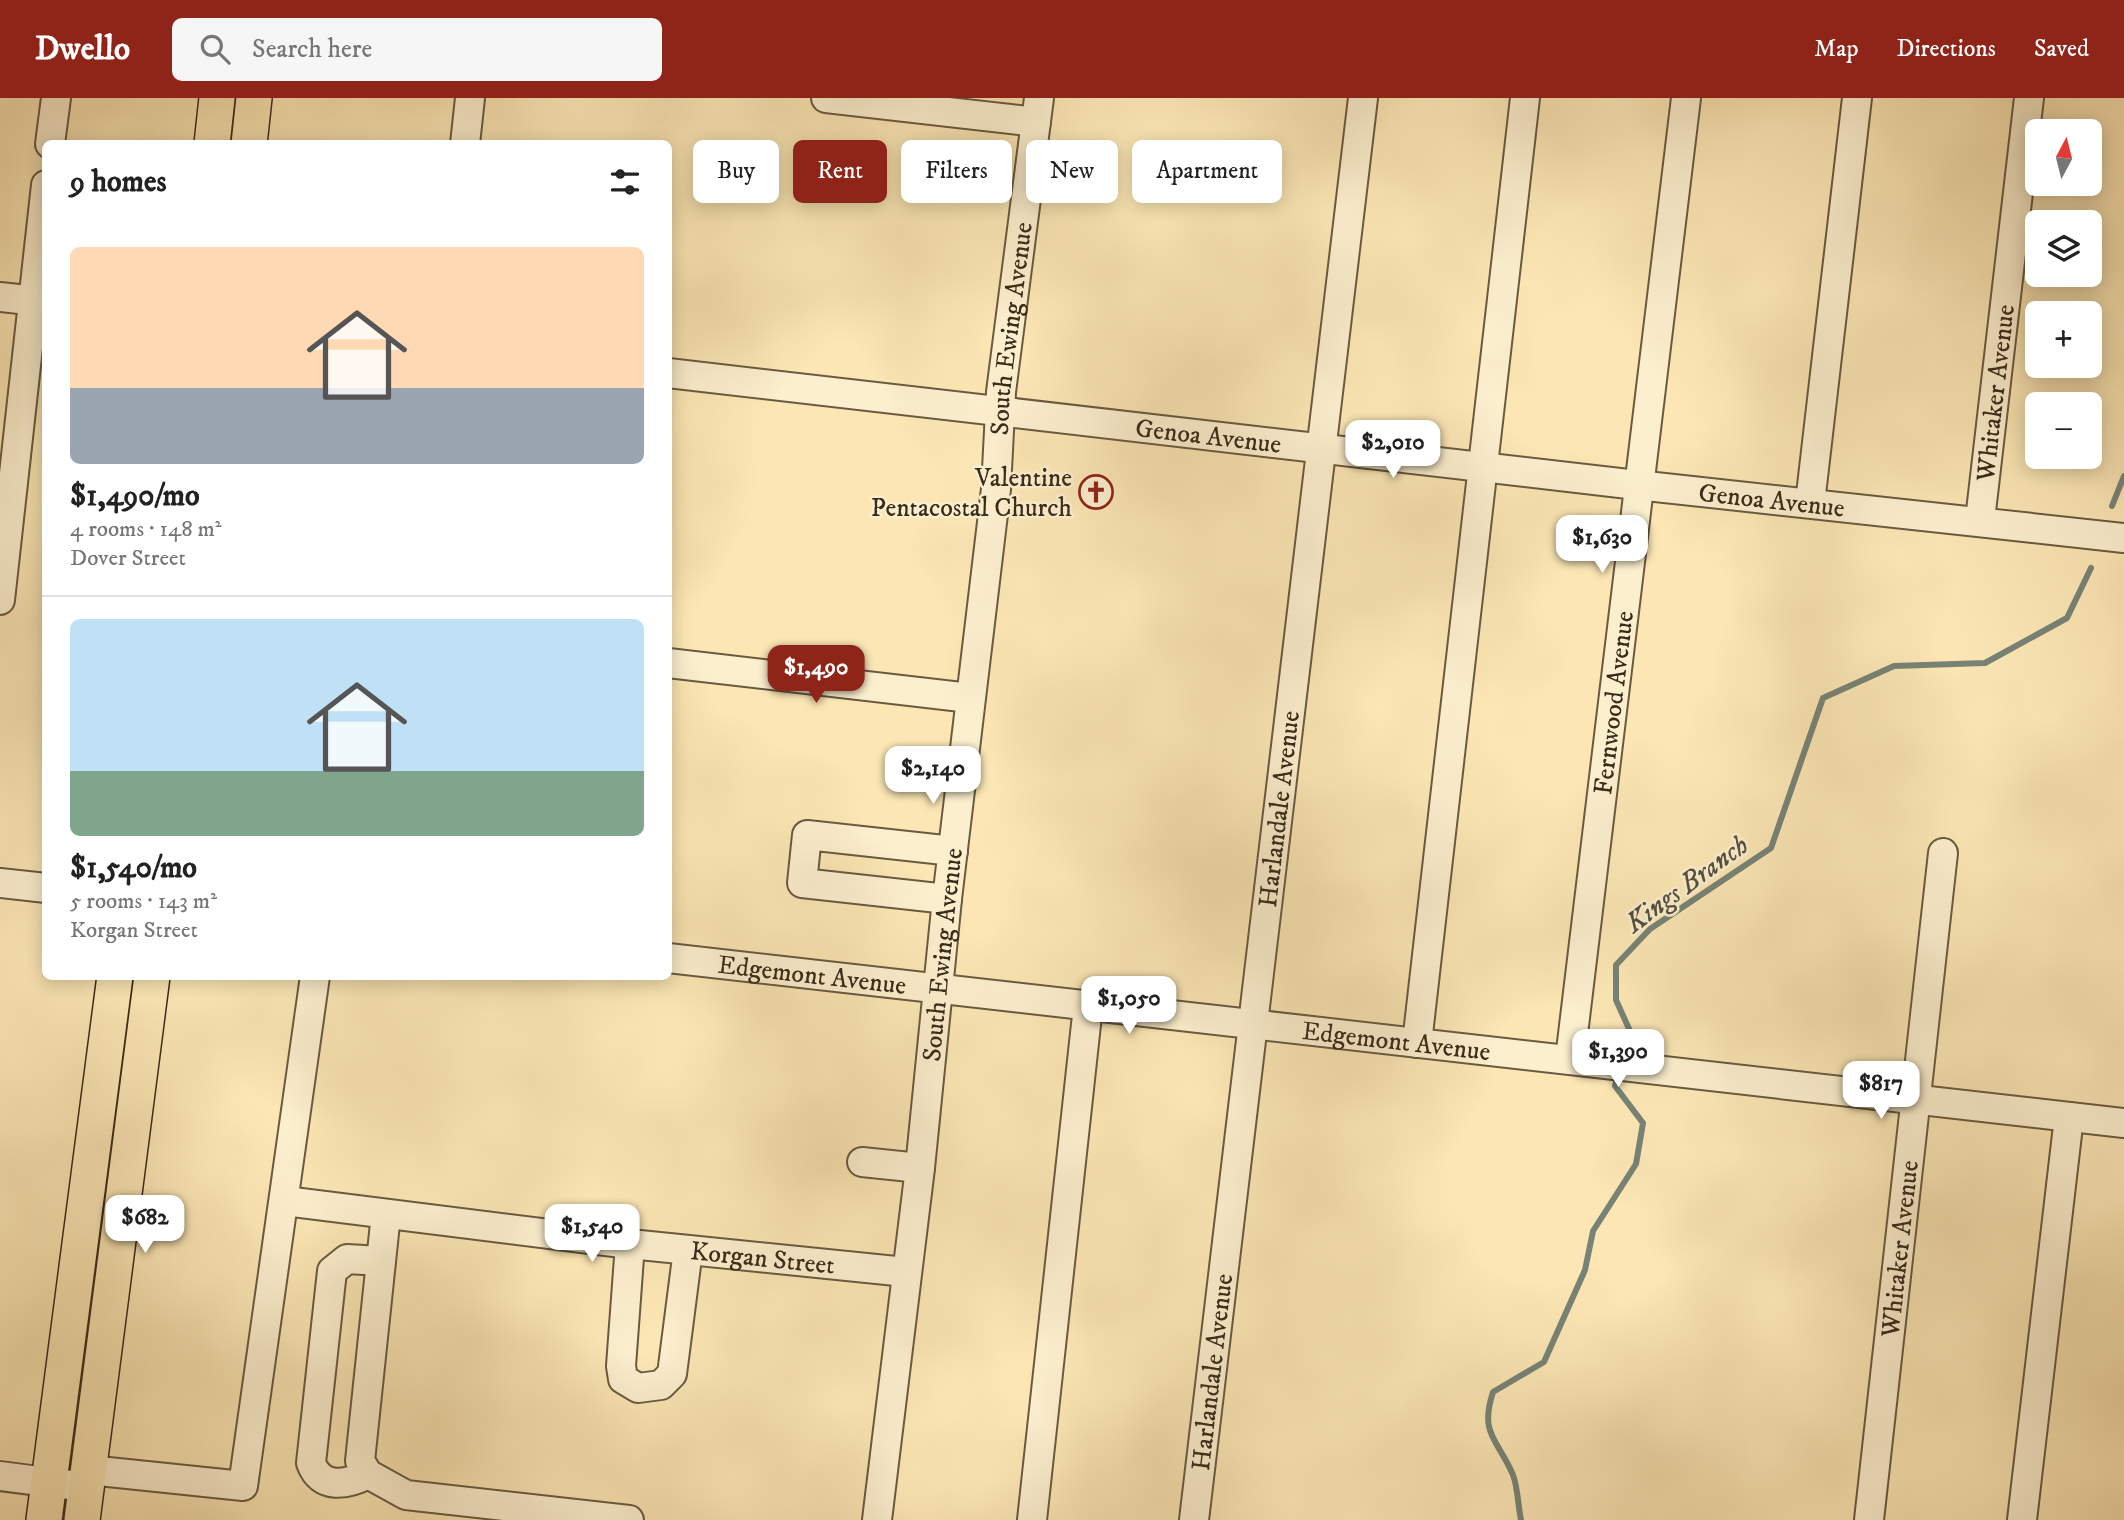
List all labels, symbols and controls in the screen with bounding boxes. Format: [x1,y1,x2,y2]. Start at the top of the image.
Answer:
search box [172,18,662,81]
text: Dwello [35,29,130,70]
icon: search [196,30,234,68]
text: Search here [252,33,372,66]
text: Map [1814,34,1859,64]
text: Directions [1897,34,1996,64]
text: Saved [2034,34,2089,64]
north arrow [2025,119,2102,196]
map controls [2025,119,2102,469]
chip: Buy [693,140,779,203]
chip: Rent [793,140,887,203]
chip: Filters [901,140,1012,203]
chip: New [1026,140,1118,203]
chip: Apartment [1132,140,1282,203]
icon: filters [606,163,644,201]
text: 9 homes [70,164,167,201]
button: layers [2025,210,2102,287]
street label: South Ewing Avenue [984,220,1041,436]
icon: home [294,292,420,418]
button: + [2025,301,2102,378]
street label: Whitaker Avenue [1969,303,2023,484]
button: − [2025,392,2102,469]
street label: Genoa Avenue [1133,412,1283,462]
pin: $2,010 [1336,420,1450,480]
text: $2,010 [1361,428,1425,457]
place label: Valentine Pentacostal Church [871,462,1072,525]
church icon: Valentine Pentacostal Church [1077,473,1115,511]
street label: Genoa Avenue [1697,477,1846,525]
text: $1,490/mo [70,478,200,515]
text: 4 rooms · 148 m² [70,515,222,544]
pin: $1,630 [1545,516,1659,575]
text: $1,630 [1572,523,1632,552]
text: Dover Street [70,544,186,573]
street label: Fernwood Avenue [1587,609,1642,796]
pin: $1,490 [759,646,873,705]
text: $1,490 [784,653,848,682]
icon: home [294,664,420,790]
street label: Harlandale Avenue [1252,709,1308,909]
pin: $2,140 [876,746,990,806]
text: $2,140 [901,754,965,783]
water label: Kings Branch [1617,828,1755,941]
street label: South Ewing Avenue [916,846,971,1063]
text: $1,540/mo [70,850,197,887]
text: 5 rooms · 143 m² [70,887,217,916]
text: Korgan Street [70,916,198,945]
street label: Edgemont Avenue [716,949,908,1003]
pin: $1,050 [1072,976,1186,1036]
text: $1,050 [1097,984,1161,1013]
street label: Edgemont Avenue [1300,1015,1492,1069]
pin: $1,390 [1561,1030,1675,1089]
text: $1,390 [1588,1037,1648,1066]
pin: $817 [1840,1062,1922,1121]
text: $817 [1859,1069,1903,1098]
street label: Whitaker Avenue [1874,1159,1927,1340]
pin: $682 [104,1196,186,1255]
text: $682 [121,1203,169,1232]
pin: $1,540 [535,1204,649,1264]
text: $1,540 [561,1212,623,1241]
street label: Korgan Street [689,1235,836,1283]
street label: Harlandale Avenue [1185,1272,1241,1472]

